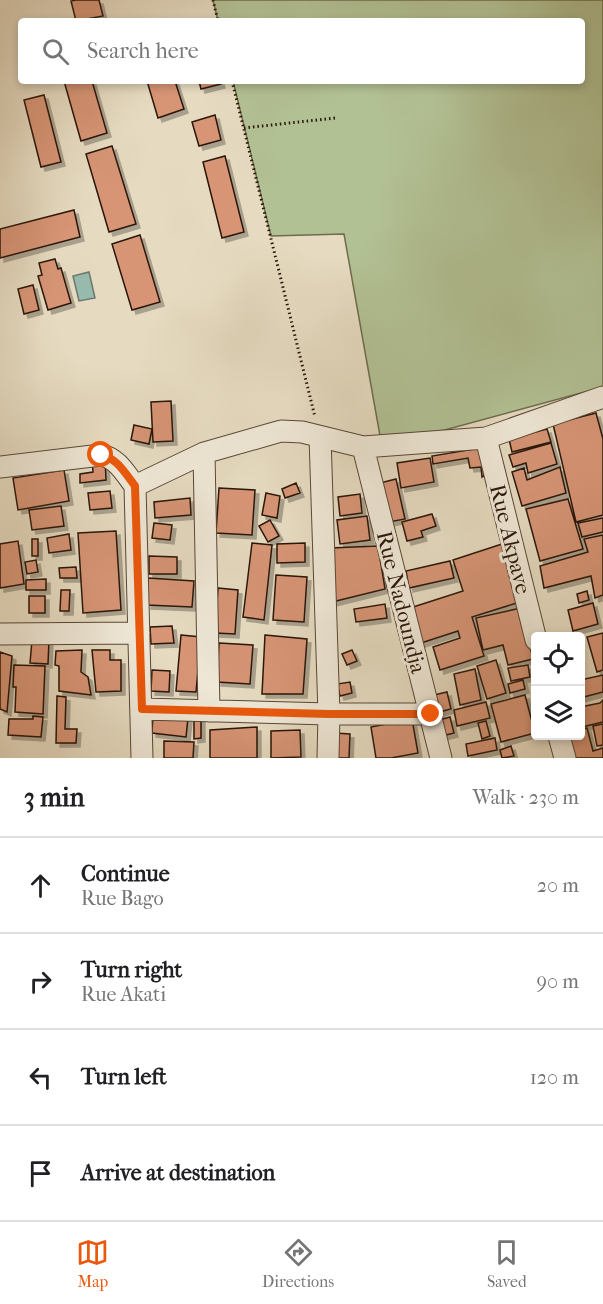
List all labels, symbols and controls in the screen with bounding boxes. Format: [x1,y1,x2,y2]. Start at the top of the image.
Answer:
search box [18,18,585,84]
icon: search [39,35,72,68]
text: Search here [87,38,199,64]
route start [87,441,113,467]
street label: Rue Akpave [484,482,536,597]
street label: Rue Nadoundja [371,528,431,677]
map controls [531,632,585,740]
button: locate [531,632,585,686]
button: layers [531,686,585,740]
route end [417,700,443,726]
text: 3 min [24,782,85,813]
text: Walk · 230 m [473,786,579,809]
text: Continue [81,861,170,887]
icon: ahead [24,869,57,902]
text: 20 m [537,874,579,897]
text: Rue Bago [81,887,164,910]
text: Turn right [81,957,182,983]
icon: right [24,965,57,998]
text: 90 m [537,970,579,993]
text: Rue Akati [81,983,166,1006]
icon: left [24,1061,57,1094]
text: Turn left [81,1064,167,1090]
text: 120 m [530,1066,579,1089]
icon: arrive [24,1157,57,1190]
text: Arrive at destination [81,1160,275,1186]
tab: Map [76,1236,109,1291]
tab: Directions [262,1236,334,1291]
tab: Saved [487,1236,527,1291]

